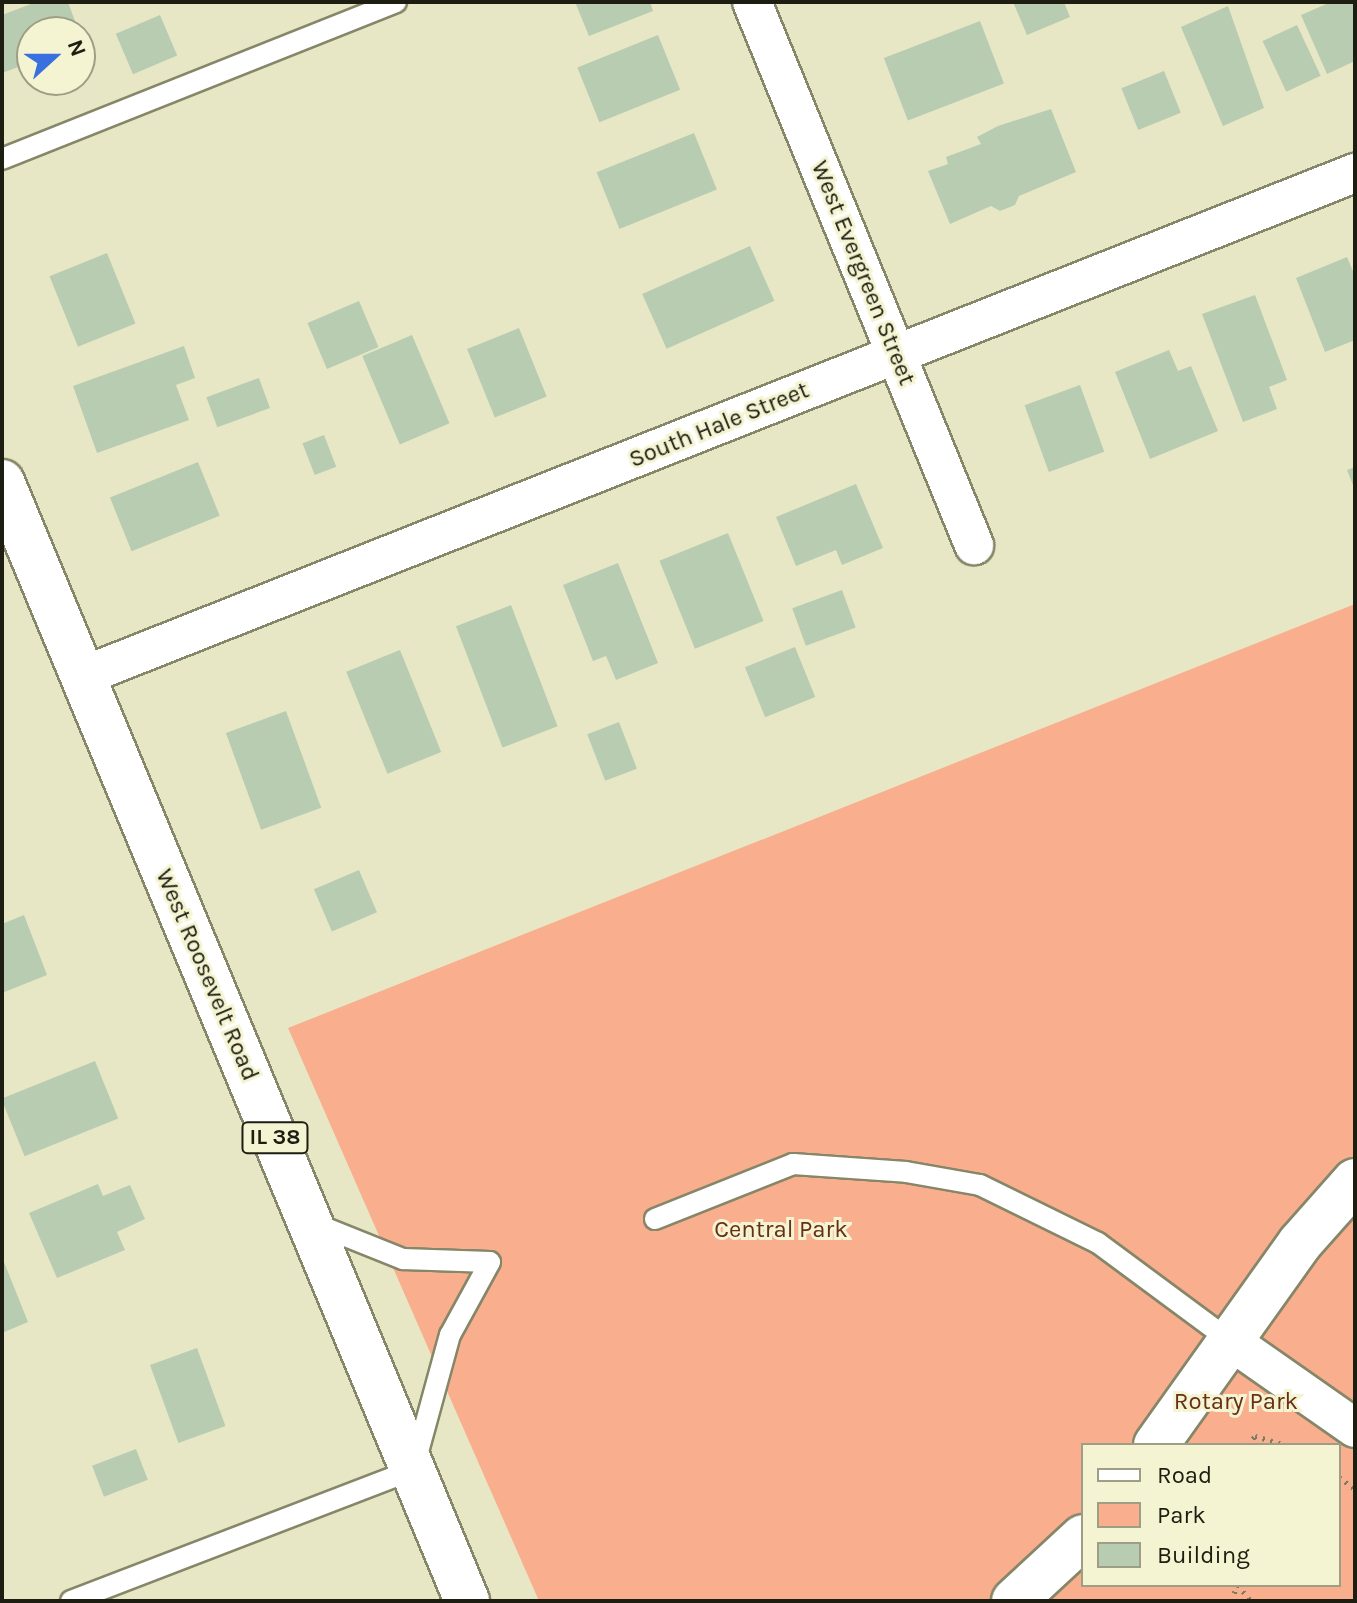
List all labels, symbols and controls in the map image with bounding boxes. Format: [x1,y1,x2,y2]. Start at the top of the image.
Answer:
north arrow [16,16,96,96]
text: N [62,36,92,60]
street label: West Evergreen Street [805,157,921,389]
street label: South Hale Street [625,376,813,474]
street label: West Roosevelt Road [149,865,265,1085]
road number: IL 38 [241,1120,309,1156]
park label: Central Park [714,1216,848,1244]
park label: Rotary Park [1174,1388,1298,1416]
legend [1081,1443,1341,1587]
text: Road [1157,1461,1212,1489]
text: Park [1157,1501,1206,1529]
text: Building [1157,1541,1250,1569]

